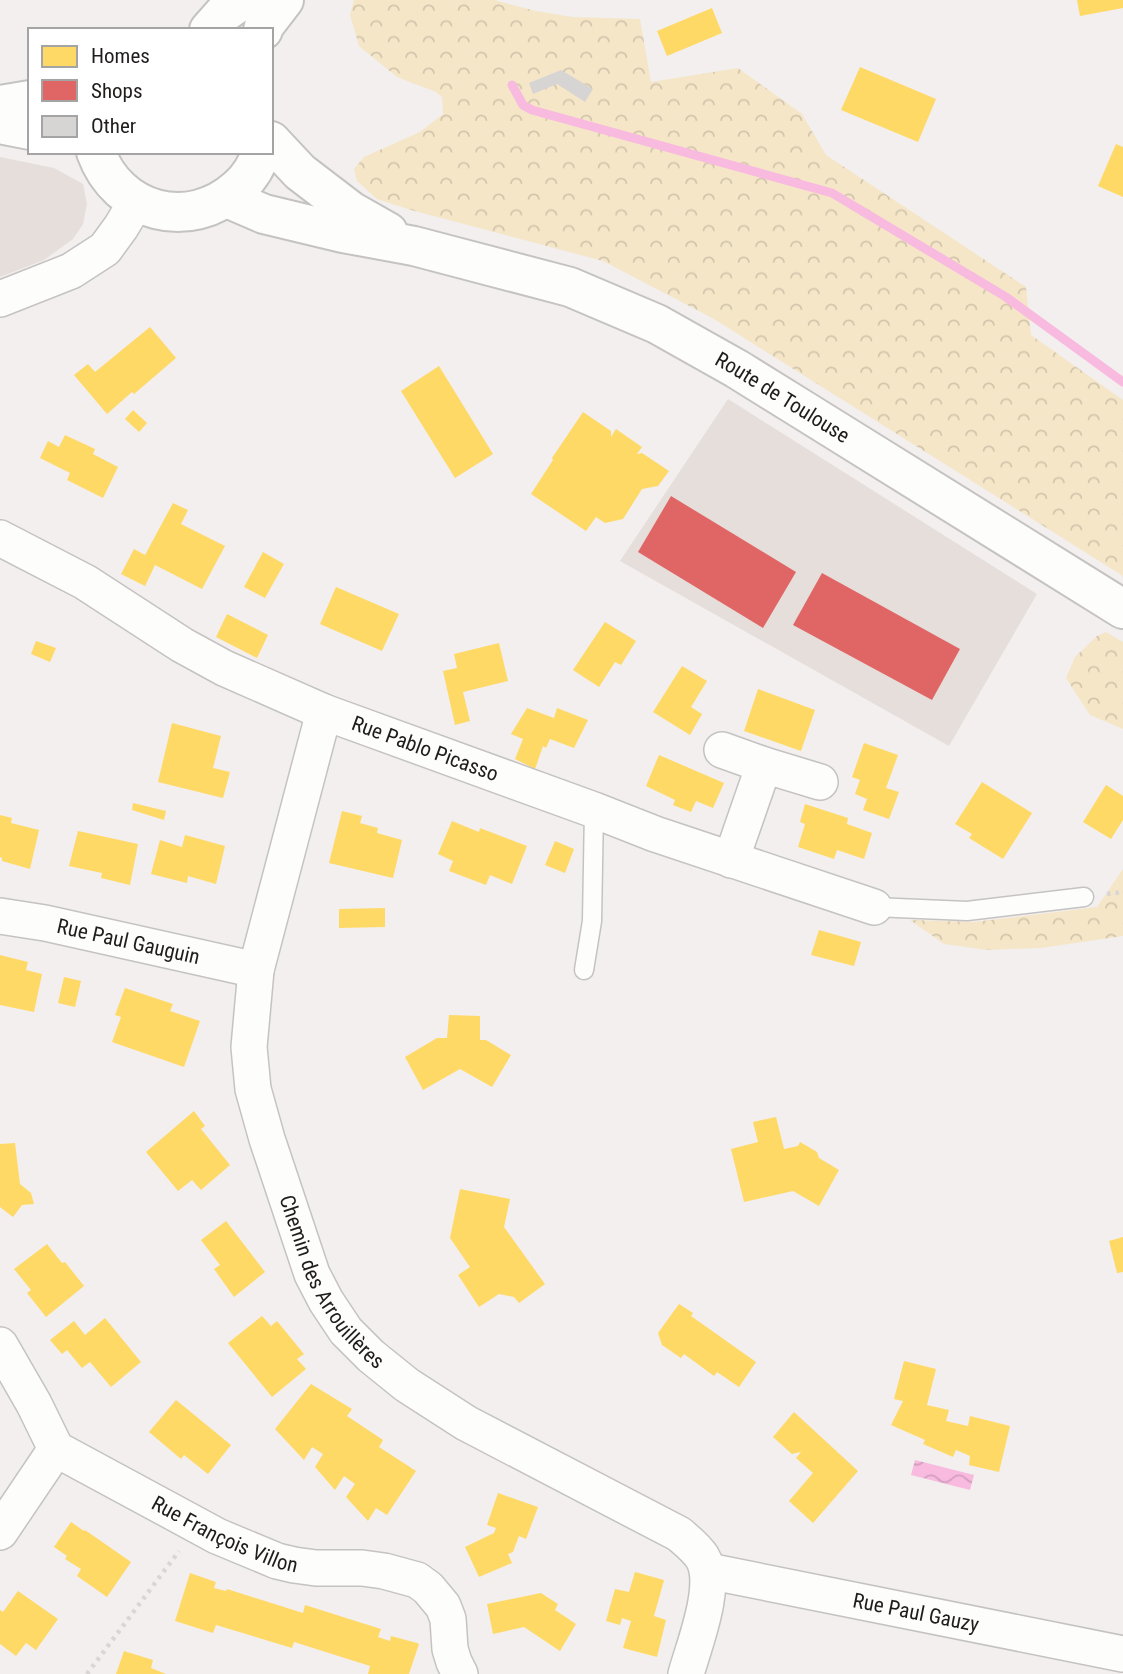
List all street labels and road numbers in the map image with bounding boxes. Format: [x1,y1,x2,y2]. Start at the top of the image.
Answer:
street label: Route de Toulouse [711,347,854,448]
street label: Rue Pablo Picasso [349,711,502,786]
street label: Rue Paul Gauguin [55,914,202,969]
street label: Chemin des Arrouillères [275,1192,389,1374]
street label: Rue François Villon [148,1491,300,1578]
street label: Rue Paul Gauzy [851,1588,981,1637]

